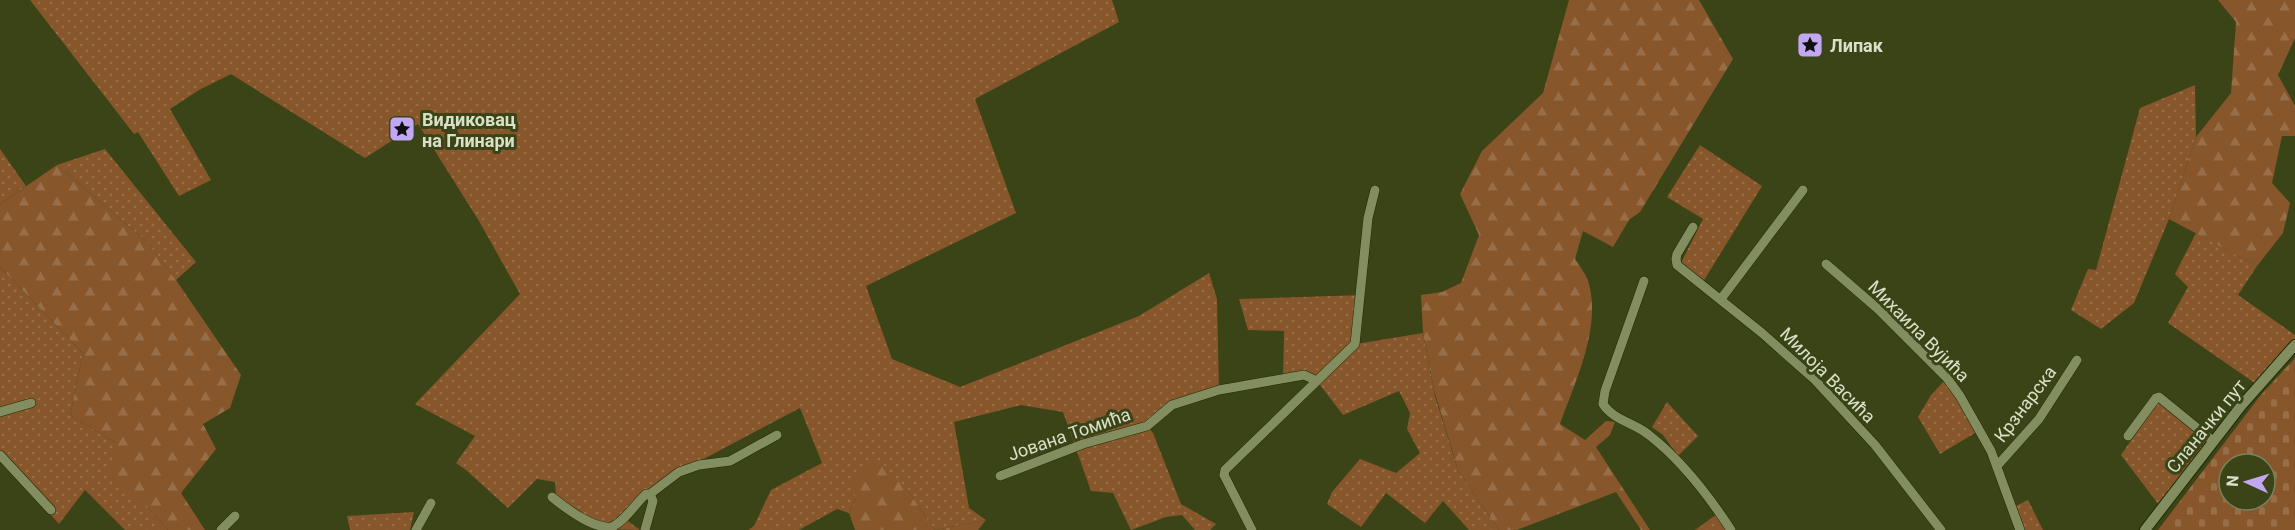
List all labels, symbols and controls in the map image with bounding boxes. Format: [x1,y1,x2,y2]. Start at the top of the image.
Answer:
place icon: Липак [1795,30,1825,60]
place label: Липак [1830,35,1884,56]
place label: Видиковац на Глинари [422,109,516,151]
place icon: Видиковац на Глинари [387,114,417,144]
street label: Михаила Вујића [1864,276,1974,386]
street label: Милоја Васића [1776,323,1880,427]
street label: Крзнарска [1990,362,2060,446]
street label: Сланачки пут [2162,375,2250,477]
street label: Јована Томића [1005,403,1133,465]
north arrow [2217,452,2277,512]
text: N [2223,475,2242,487]

